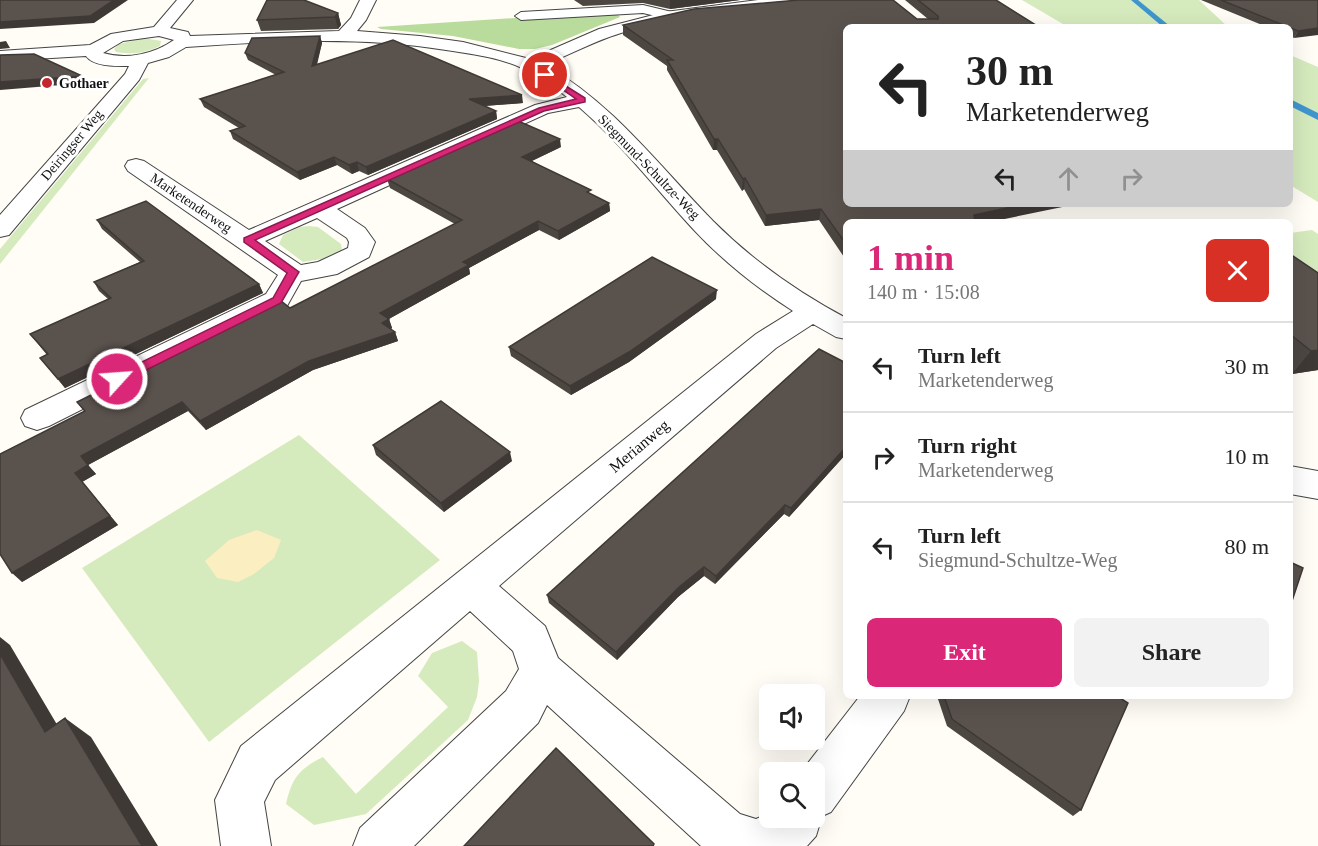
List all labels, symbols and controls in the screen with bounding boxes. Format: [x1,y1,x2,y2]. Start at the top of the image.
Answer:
icon: left [867,48,945,126]
text: 30 m [966,48,1054,94]
pin [519,49,570,100]
icon: arrive [528,58,561,91]
marker: Gothaer [40,76,54,90]
place label: Gothaer [59,76,109,91]
text: Marketenderweg [966,97,1149,127]
street label: Deiringser Weg [38,107,106,183]
street label: Siegmund-Schultze-Weg [595,112,703,222]
icon: left [989,162,1022,195]
icon: ahead [1052,162,1085,195]
icon: right [1115,162,1148,195]
street label: Marketenderweg [147,170,235,236]
text: 1 min [867,238,954,278]
button: close [1206,239,1269,302]
text: 140 m · 15:08 [867,281,980,303]
text: Turn left [918,343,1001,368]
position arrow [85,347,149,411]
icon: left [867,351,900,384]
text: 30 m [1224,354,1269,379]
text: Marketenderweg [918,369,1054,391]
street label: Merianweg [606,416,673,477]
text: Turn right [918,433,1017,458]
icon: right [867,441,900,474]
text: 10 m [1224,444,1269,469]
text: Marketenderweg [918,459,1054,481]
text: Turn left [918,523,1001,548]
icon: left [867,531,900,564]
text: 80 m [1224,534,1269,559]
text: Siegmund-Schultze-Weg [918,549,1117,571]
button: Exit [867,618,1062,687]
button: Share [1074,618,1269,687]
map controls [759,684,825,828]
button: sound [759,684,825,750]
button: search [759,762,825,828]

